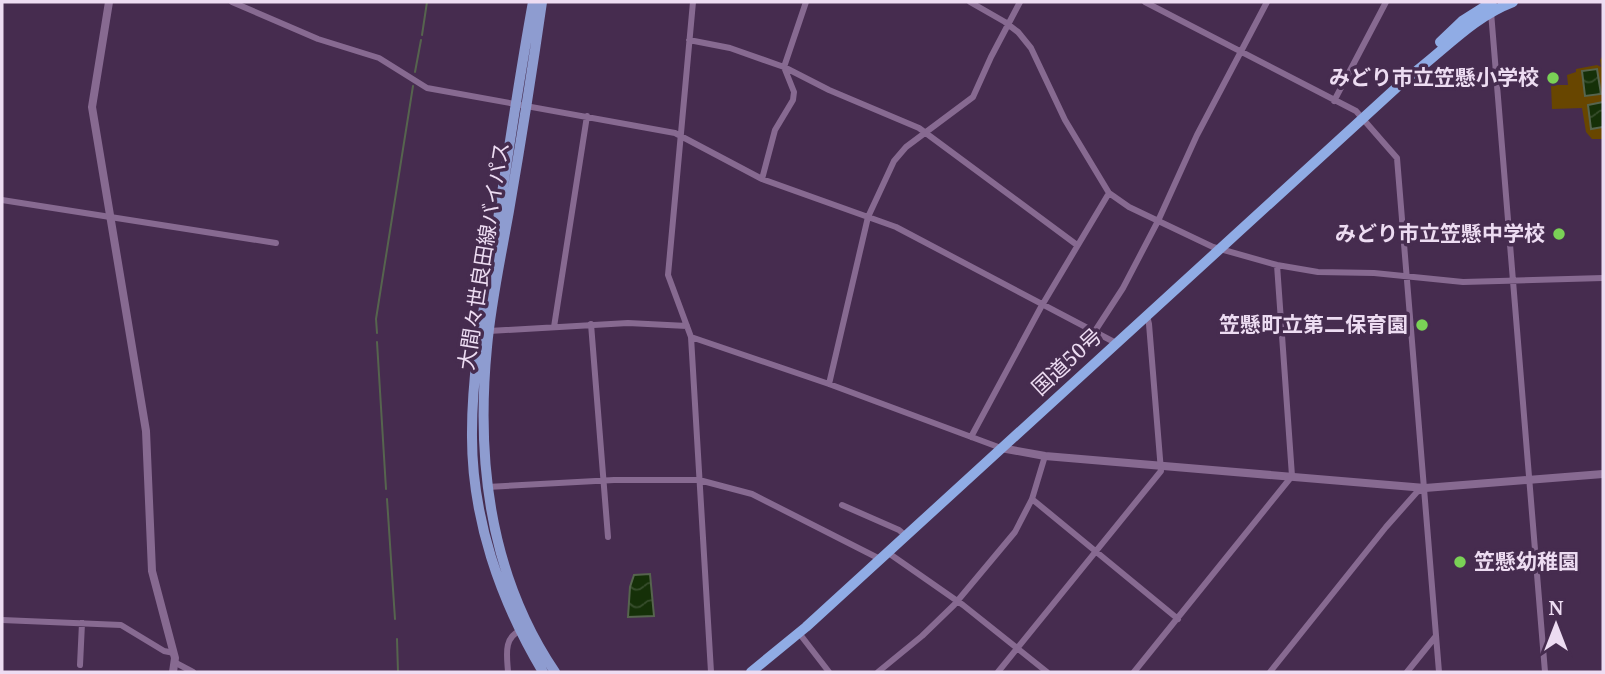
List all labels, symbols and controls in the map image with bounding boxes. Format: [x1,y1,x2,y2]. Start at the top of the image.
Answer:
place label: みどり市立笠懸小学校 [1329,63,1539,91]
marker: みどり市立笠懸小学校 [1545,70,1561,86]
street label: 大間々世良田線バイパス [451,140,515,372]
place label: みどり市立笠懸中学校 [1335,219,1545,247]
marker: みどり市立笠懸中学校 [1551,226,1567,242]
place label: 笠懸町立第二保育園 [1219,310,1408,338]
marker: 笠懸町立第二保育園 [1414,317,1430,333]
street label: 国道50号 [1025,322,1107,401]
place label: 笠懸幼稚園 [1474,547,1579,575]
marker: 笠懸幼稚園 [1452,554,1468,570]
north arrow [1521,590,1591,660]
text: N [1549,595,1564,621]

